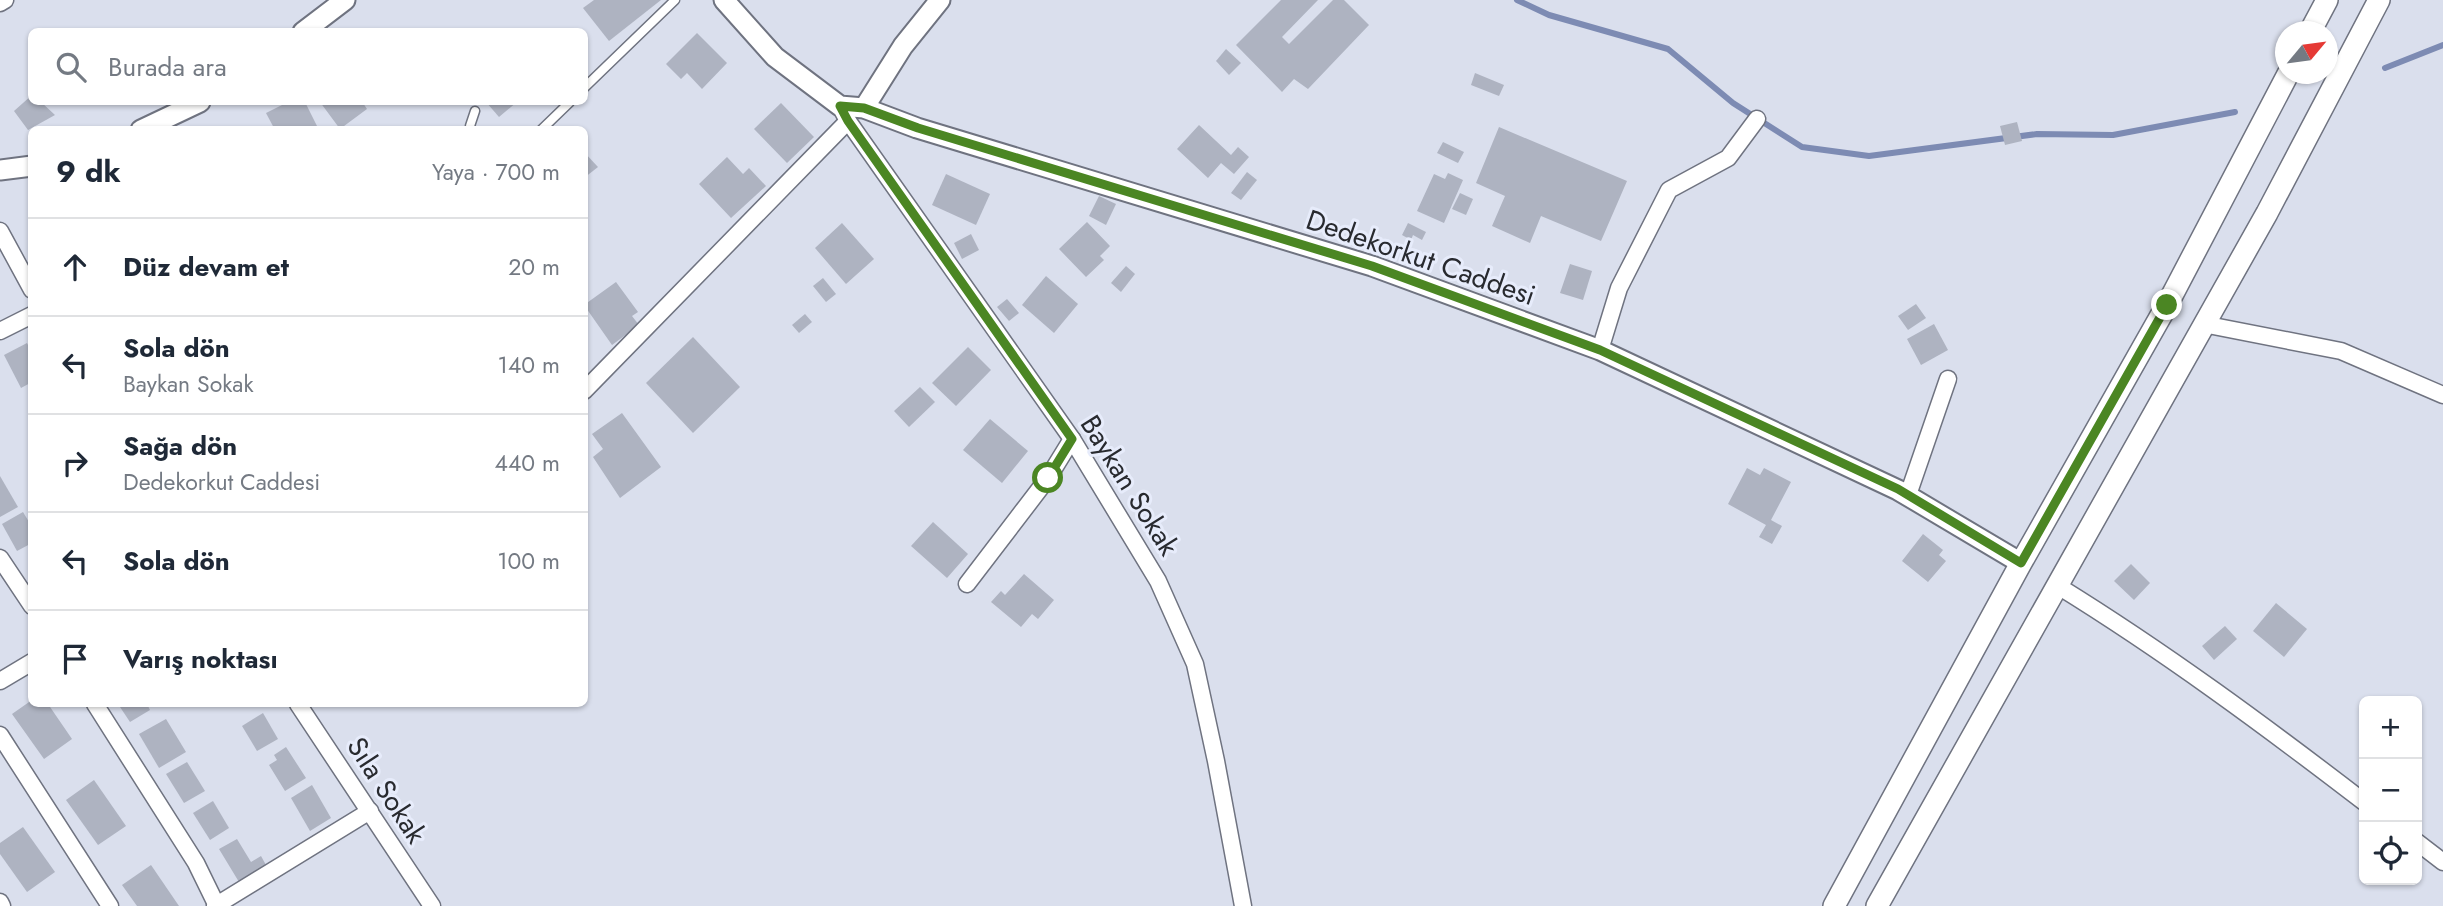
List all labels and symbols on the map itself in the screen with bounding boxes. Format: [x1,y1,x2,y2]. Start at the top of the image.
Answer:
north arrow [2275,21,2338,84]
street label: Dedekorkut Caddesi [1301,199,1541,316]
route end [2151,289,2182,320]
street label: Baykan Sokak [1070,407,1189,564]
route start [1032,462,1063,493]
street label: Sıla Sokak [337,729,437,852]

